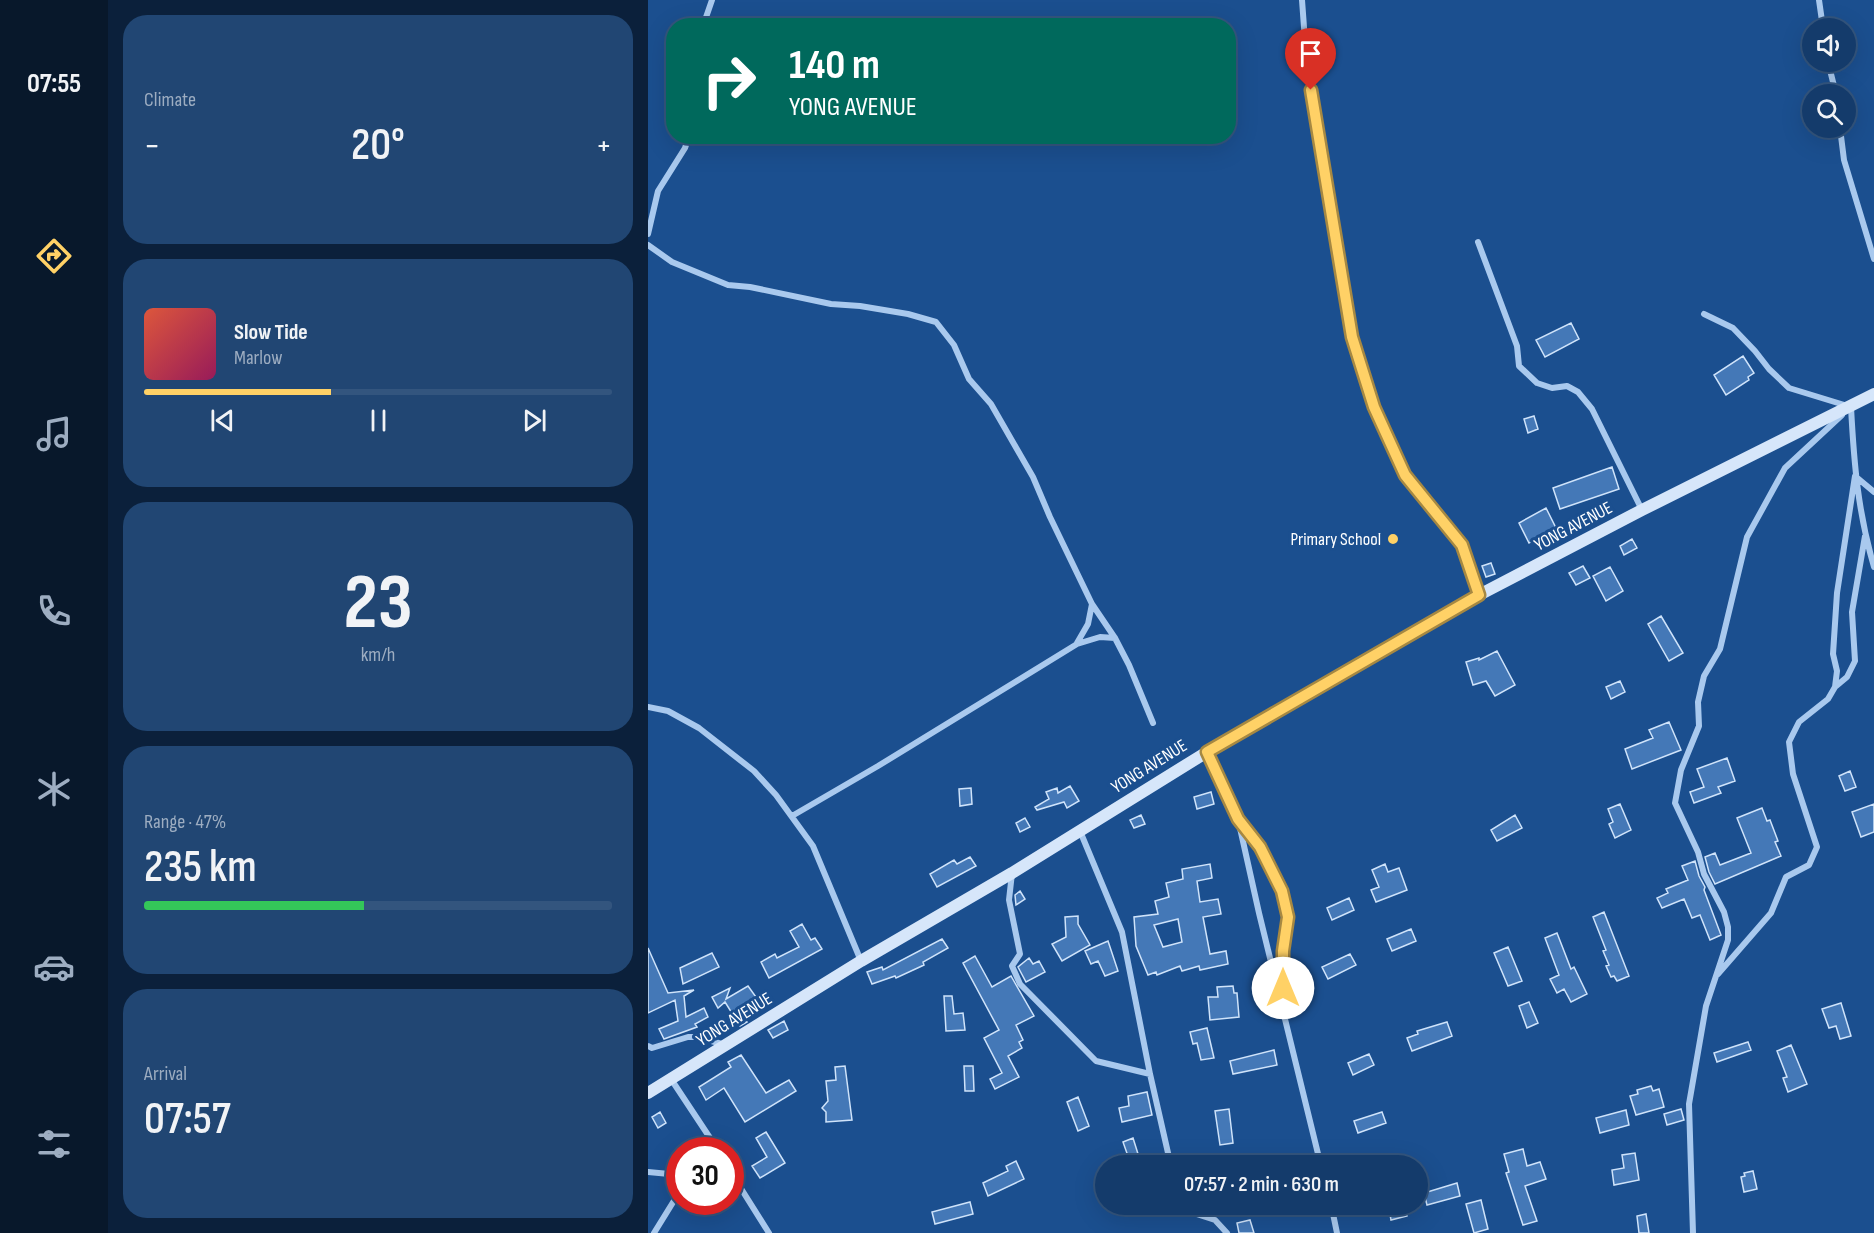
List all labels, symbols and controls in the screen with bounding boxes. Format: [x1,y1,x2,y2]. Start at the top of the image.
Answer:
map controls [1802,18,1856,138]
button: sound [1802,18,1856,72]
pin [1285,28,1336,90]
icon: arrive [1294,37,1327,70]
text: 140 m [789,40,880,91]
icon: right [690,42,768,120]
text: 07:55 [27,68,81,100]
button: search [1802,84,1856,138]
text: Climate [144,88,196,112]
text: YONG AVENUE [789,91,917,123]
text: 20° [351,118,405,173]
text: − [144,126,160,166]
text: + [596,126,612,166]
icon: directions [33,235,75,277]
text: Slow Tide [234,319,308,346]
text: Marlow [234,346,282,370]
icon: previous [206,404,239,437]
icon: pause [362,404,395,437]
icon: next [518,404,551,437]
icon: music [33,413,75,455]
street label: YONG AVENUE [1531,497,1616,556]
place label: Primary School [1290,529,1381,550]
marker: Primary School [1386,532,1400,546]
text: 23 [343,557,413,650]
icon: phone [33,590,75,632]
text: km/h [361,643,395,667]
street label: YONG AVENUE [1108,735,1191,798]
icon: climate [33,768,75,810]
text: Range · 47% [144,810,226,834]
text: 235 km [144,840,257,895]
icon: car [33,946,75,988]
position arrow [1251,956,1315,1020]
street label: YONG AVENUE [693,988,776,1051]
text: Arrival [144,1062,187,1086]
text: 07:57 [144,1092,231,1147]
icon: filters [33,1123,75,1165]
speed limit sign: 30 [666,1137,744,1215]
text: 07:57 · 2 min · 630 m [1184,1171,1339,1198]

